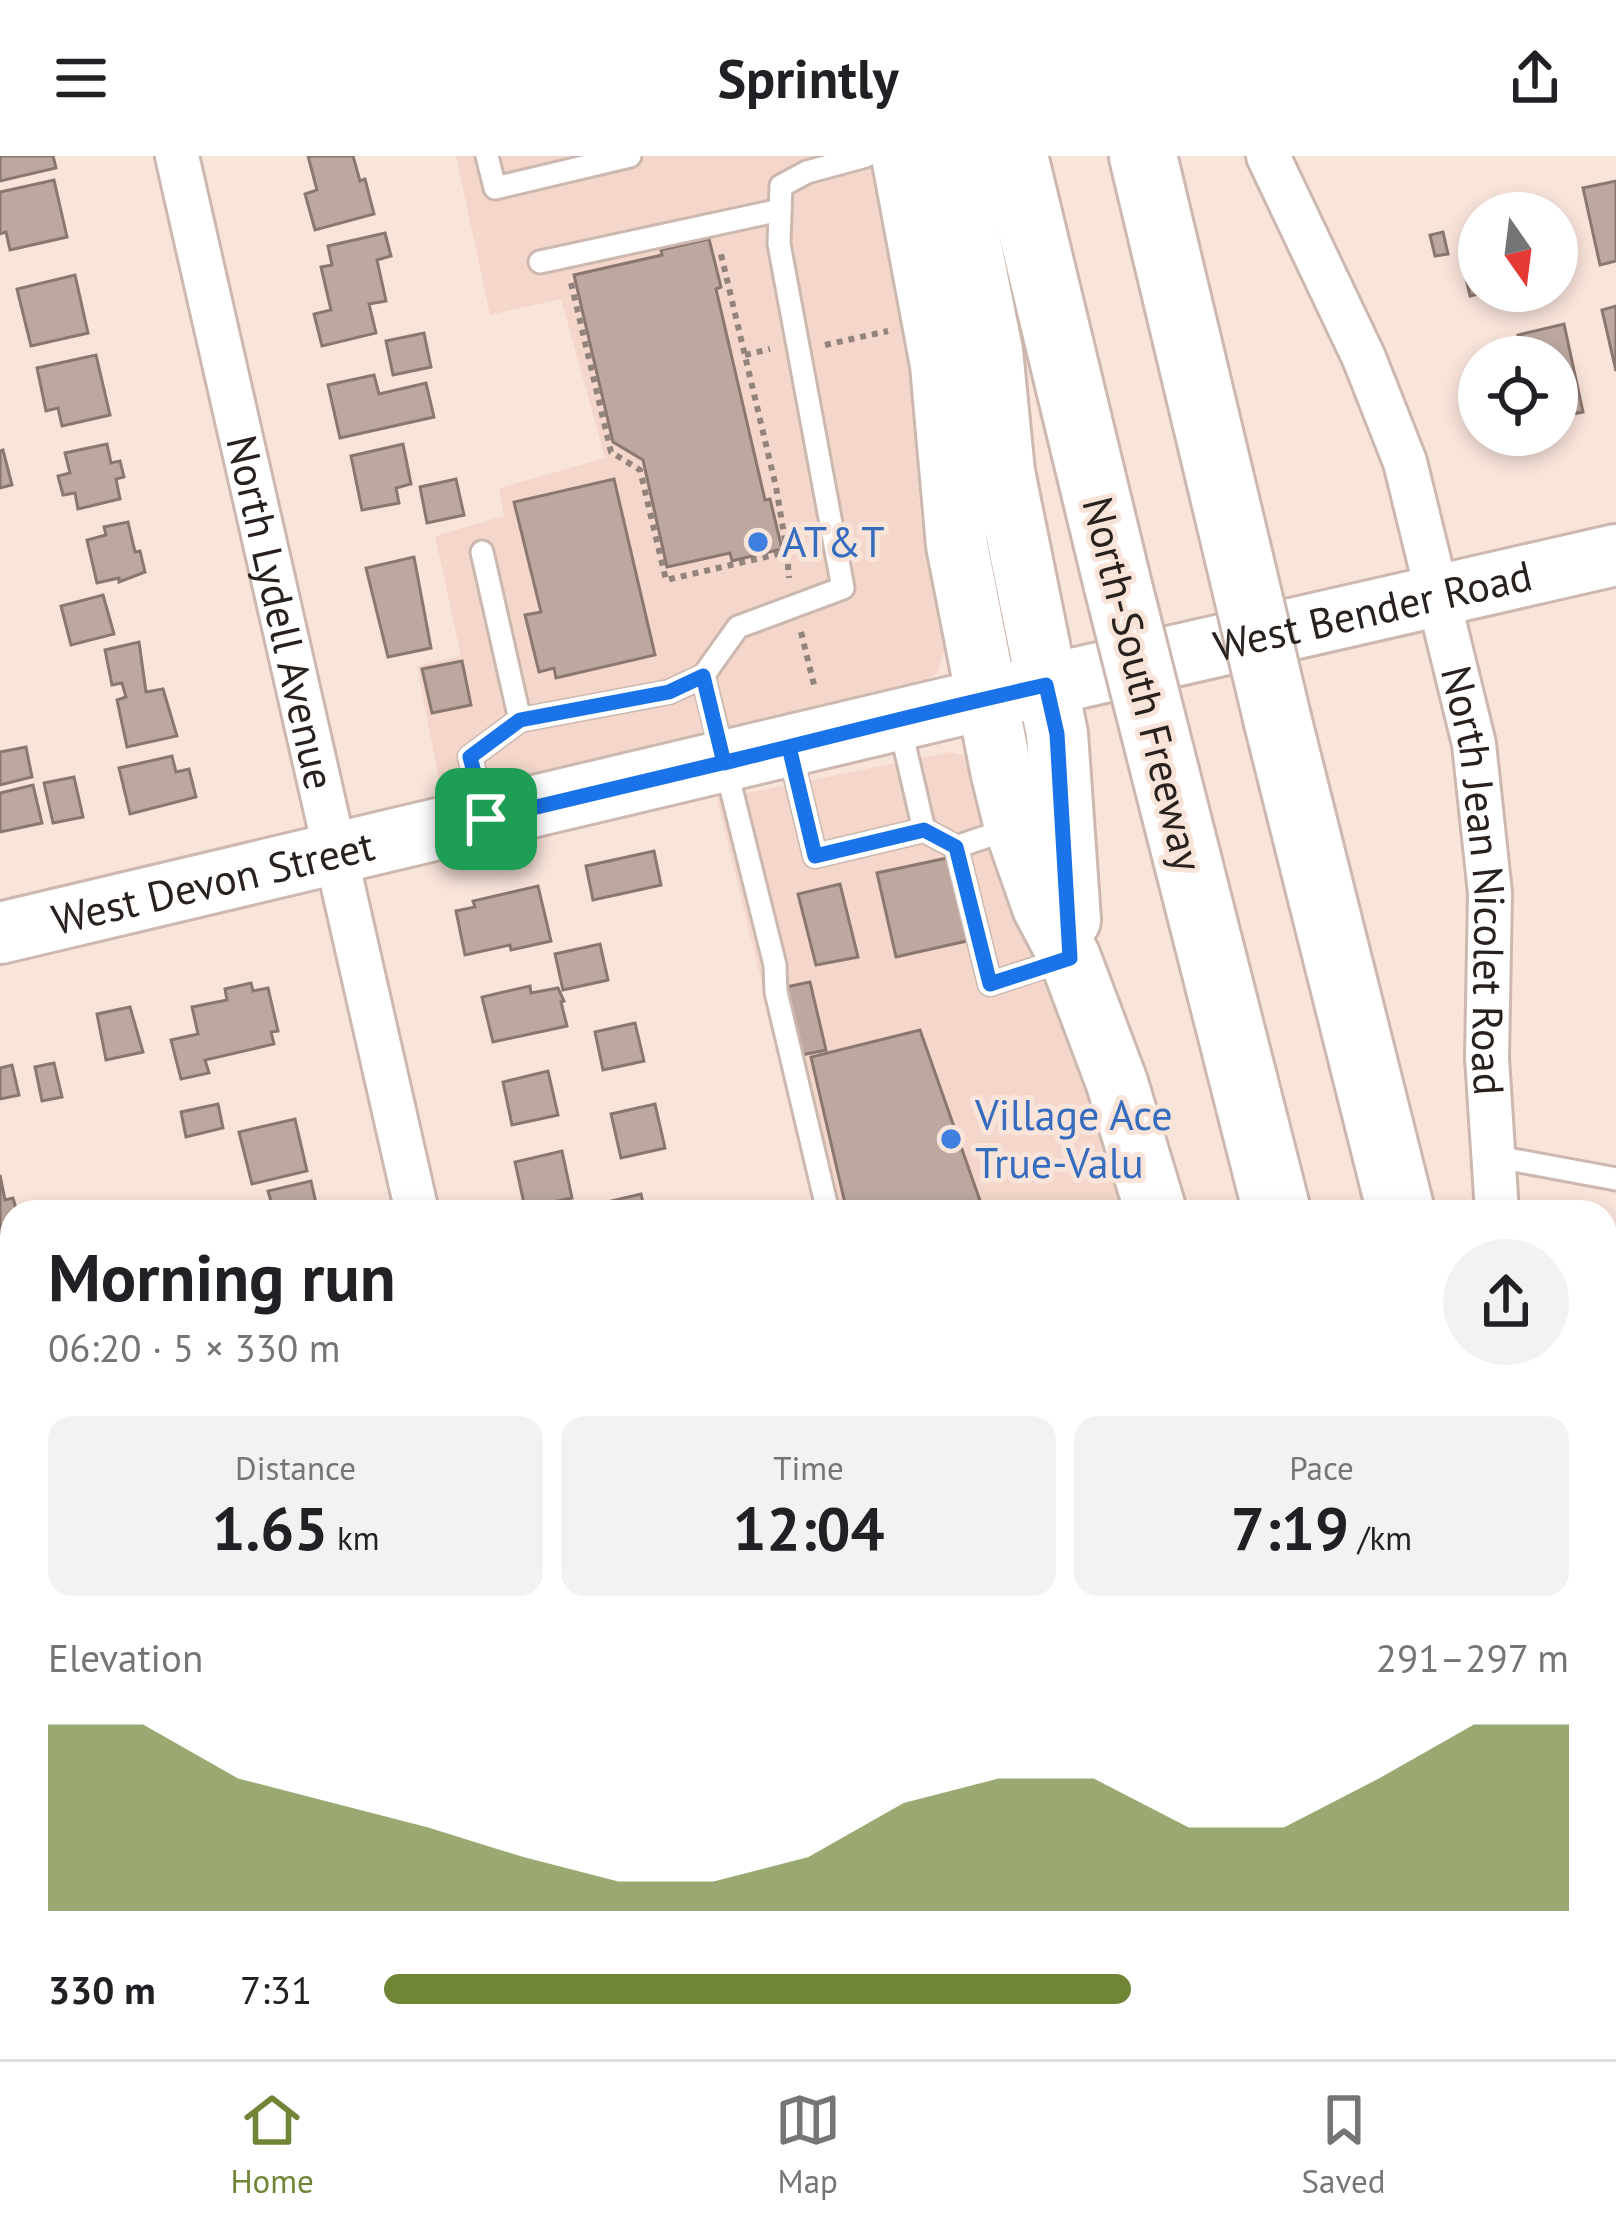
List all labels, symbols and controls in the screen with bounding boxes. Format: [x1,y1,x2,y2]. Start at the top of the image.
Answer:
text: Sprintly [717,43,899,113]
icon: menu [48,45,114,111]
icon: share [1502,45,1568,111]
north arrow [1458,192,1578,312]
map controls [1458,192,1578,456]
button: locate [1458,336,1578,456]
street label: North Lydell Avenue [214,430,348,795]
street label: North-South Freeway [1070,491,1217,877]
place label: AT&T [782,514,885,569]
marker: AT&T [745,529,771,555]
street label: West Bender Road [1208,547,1537,673]
street label: North Jean Nicolet Road [1429,660,1518,1097]
pin [435,768,537,870]
icon: arrive [453,786,519,852]
street label: West Devon Street [46,817,379,947]
place label: Village Ace True-Valu [974,1087,1173,1190]
marker: Village Ace True-Valu [938,1126,964,1152]
text: Morning run [48,1234,396,1319]
button: share [1443,1239,1569,1365]
text: 06:20 · 5 × 330 m [48,1322,340,1373]
text: Distance [235,1446,356,1489]
text: Time [773,1446,844,1489]
text: Pace [1289,1446,1354,1489]
text: 1.65 [211,1489,328,1567]
text: 12:04 [732,1489,885,1567]
text: 7:19 [1231,1489,1349,1567]
text: km [328,1516,380,1559]
text: /km [1349,1516,1412,1559]
text: Elevation [48,1632,203,1683]
text: 291–297 m [1376,1632,1569,1683]
text: 330 m [48,1964,156,2015]
text: 7:31 [240,1964,312,2015]
tab: Home [230,2087,314,2202]
tab: Map [775,2087,841,2202]
tab: Saved [1302,2087,1386,2202]

